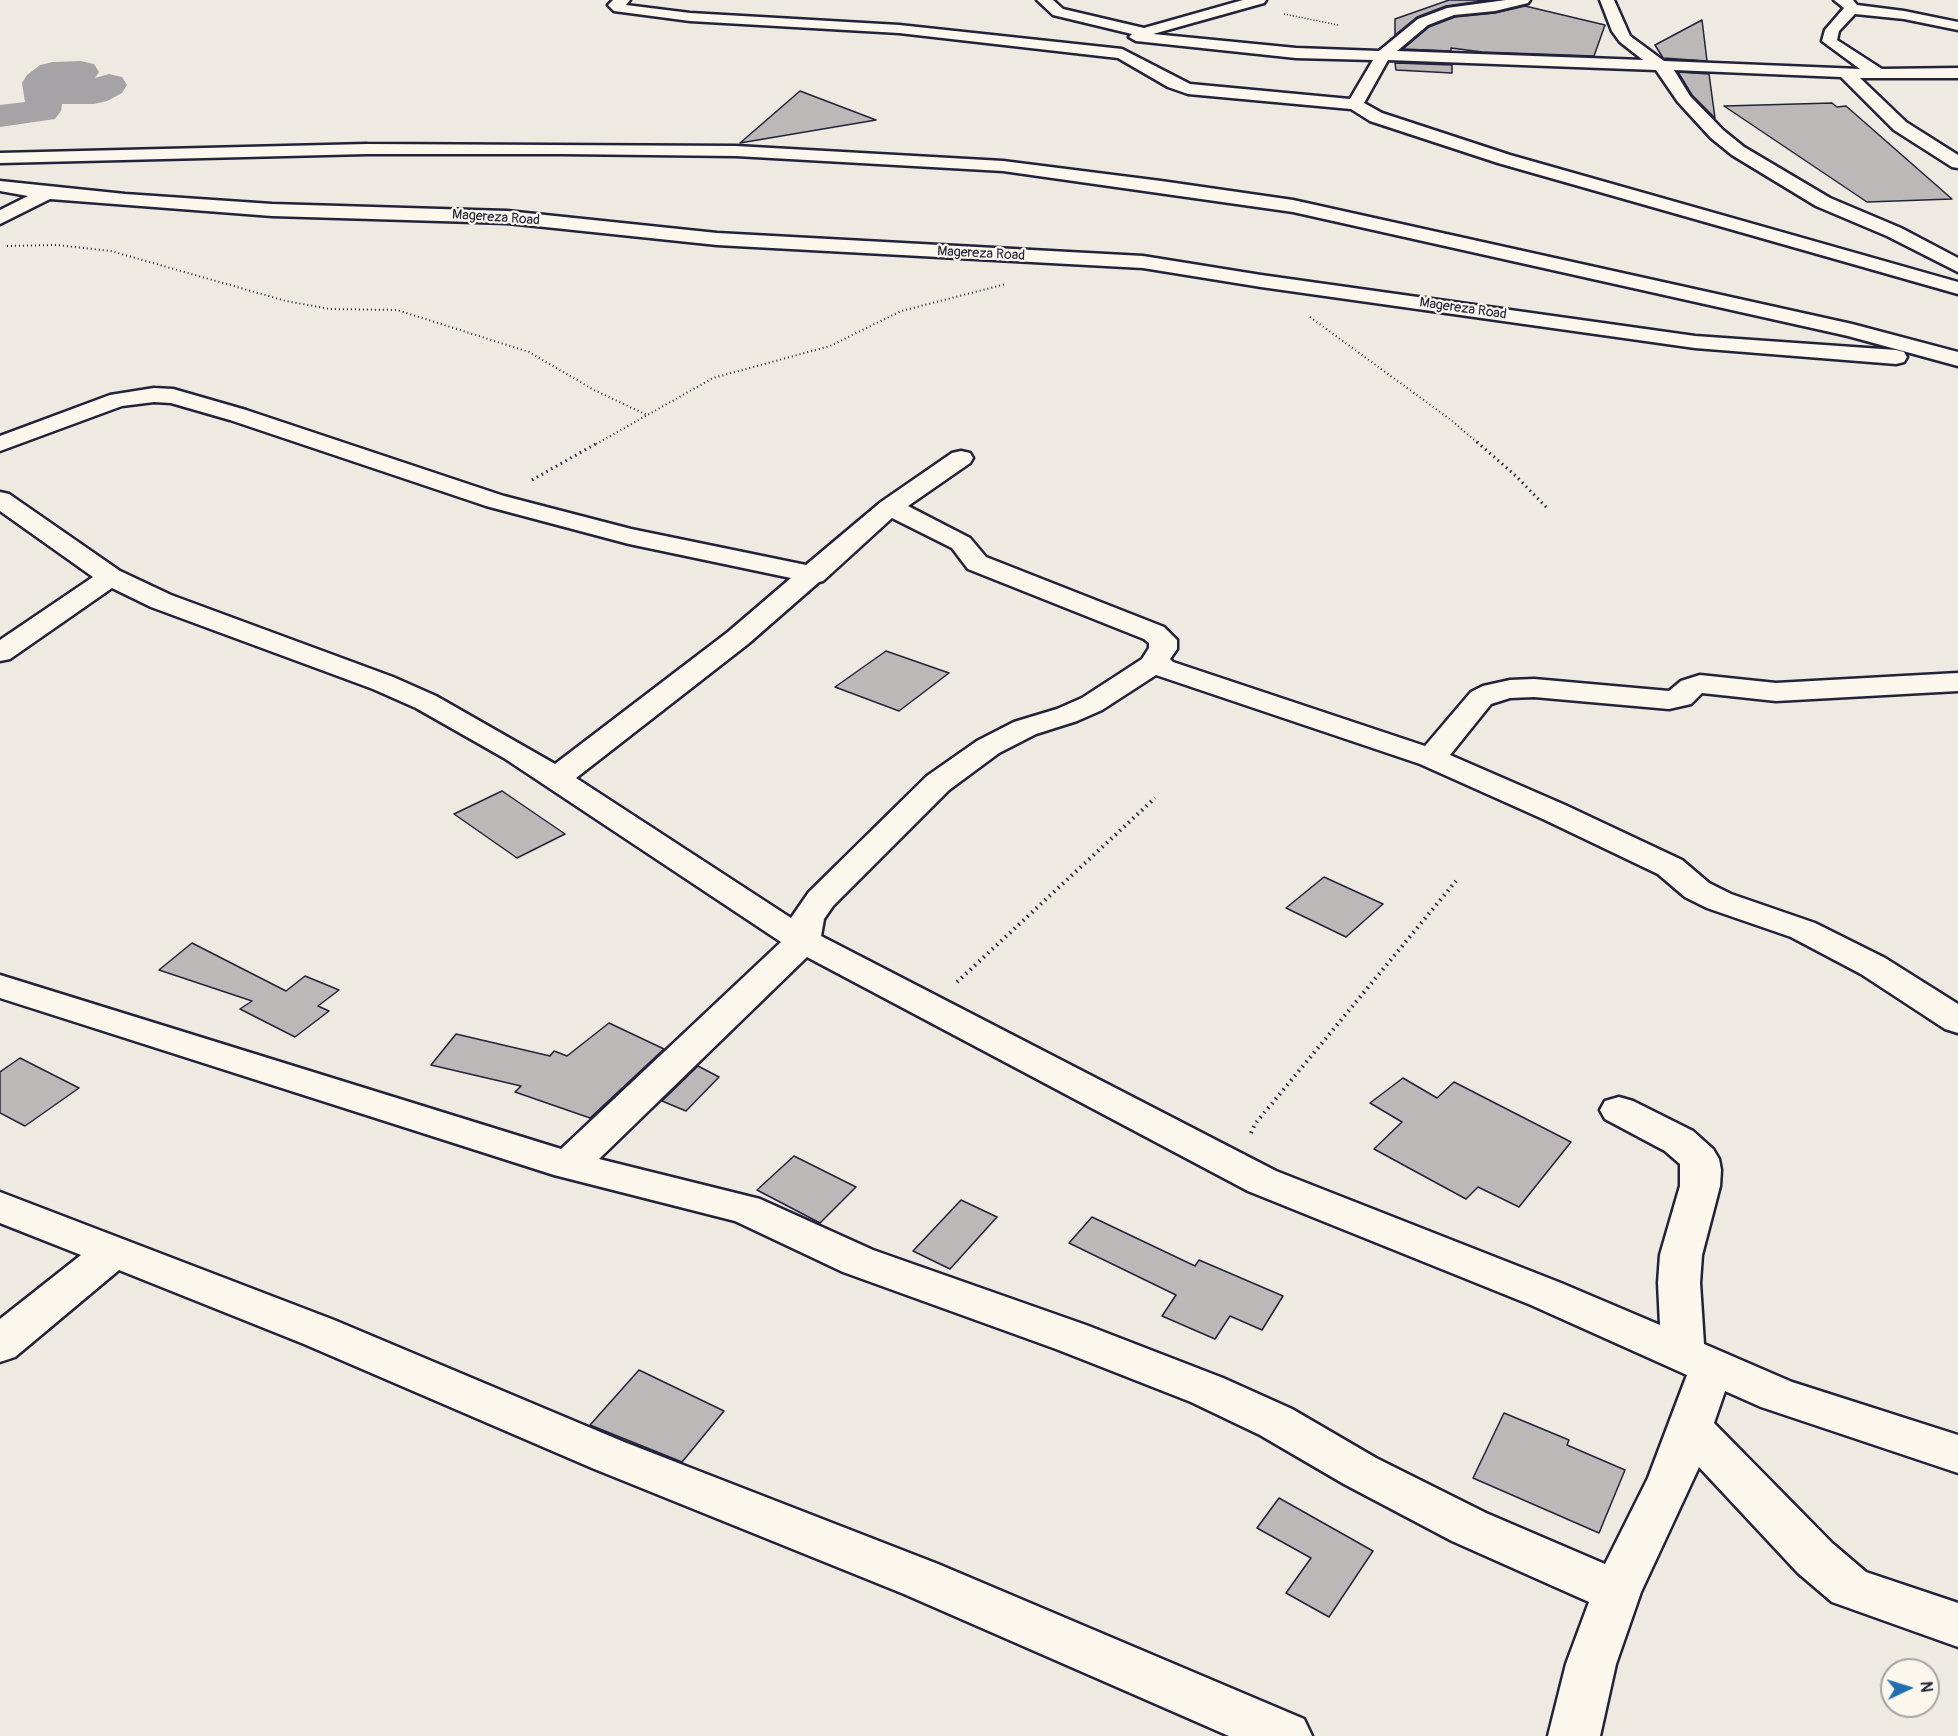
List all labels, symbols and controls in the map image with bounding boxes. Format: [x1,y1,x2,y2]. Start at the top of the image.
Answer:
street label: Magereza Road [452,207,540,229]
street label: Magereza Road [937,243,1025,265]
street label: Magereza Road [1418,295,1508,323]
north arrow [1880,1658,1940,1718]
text: N [1916,1681,1936,1693]

